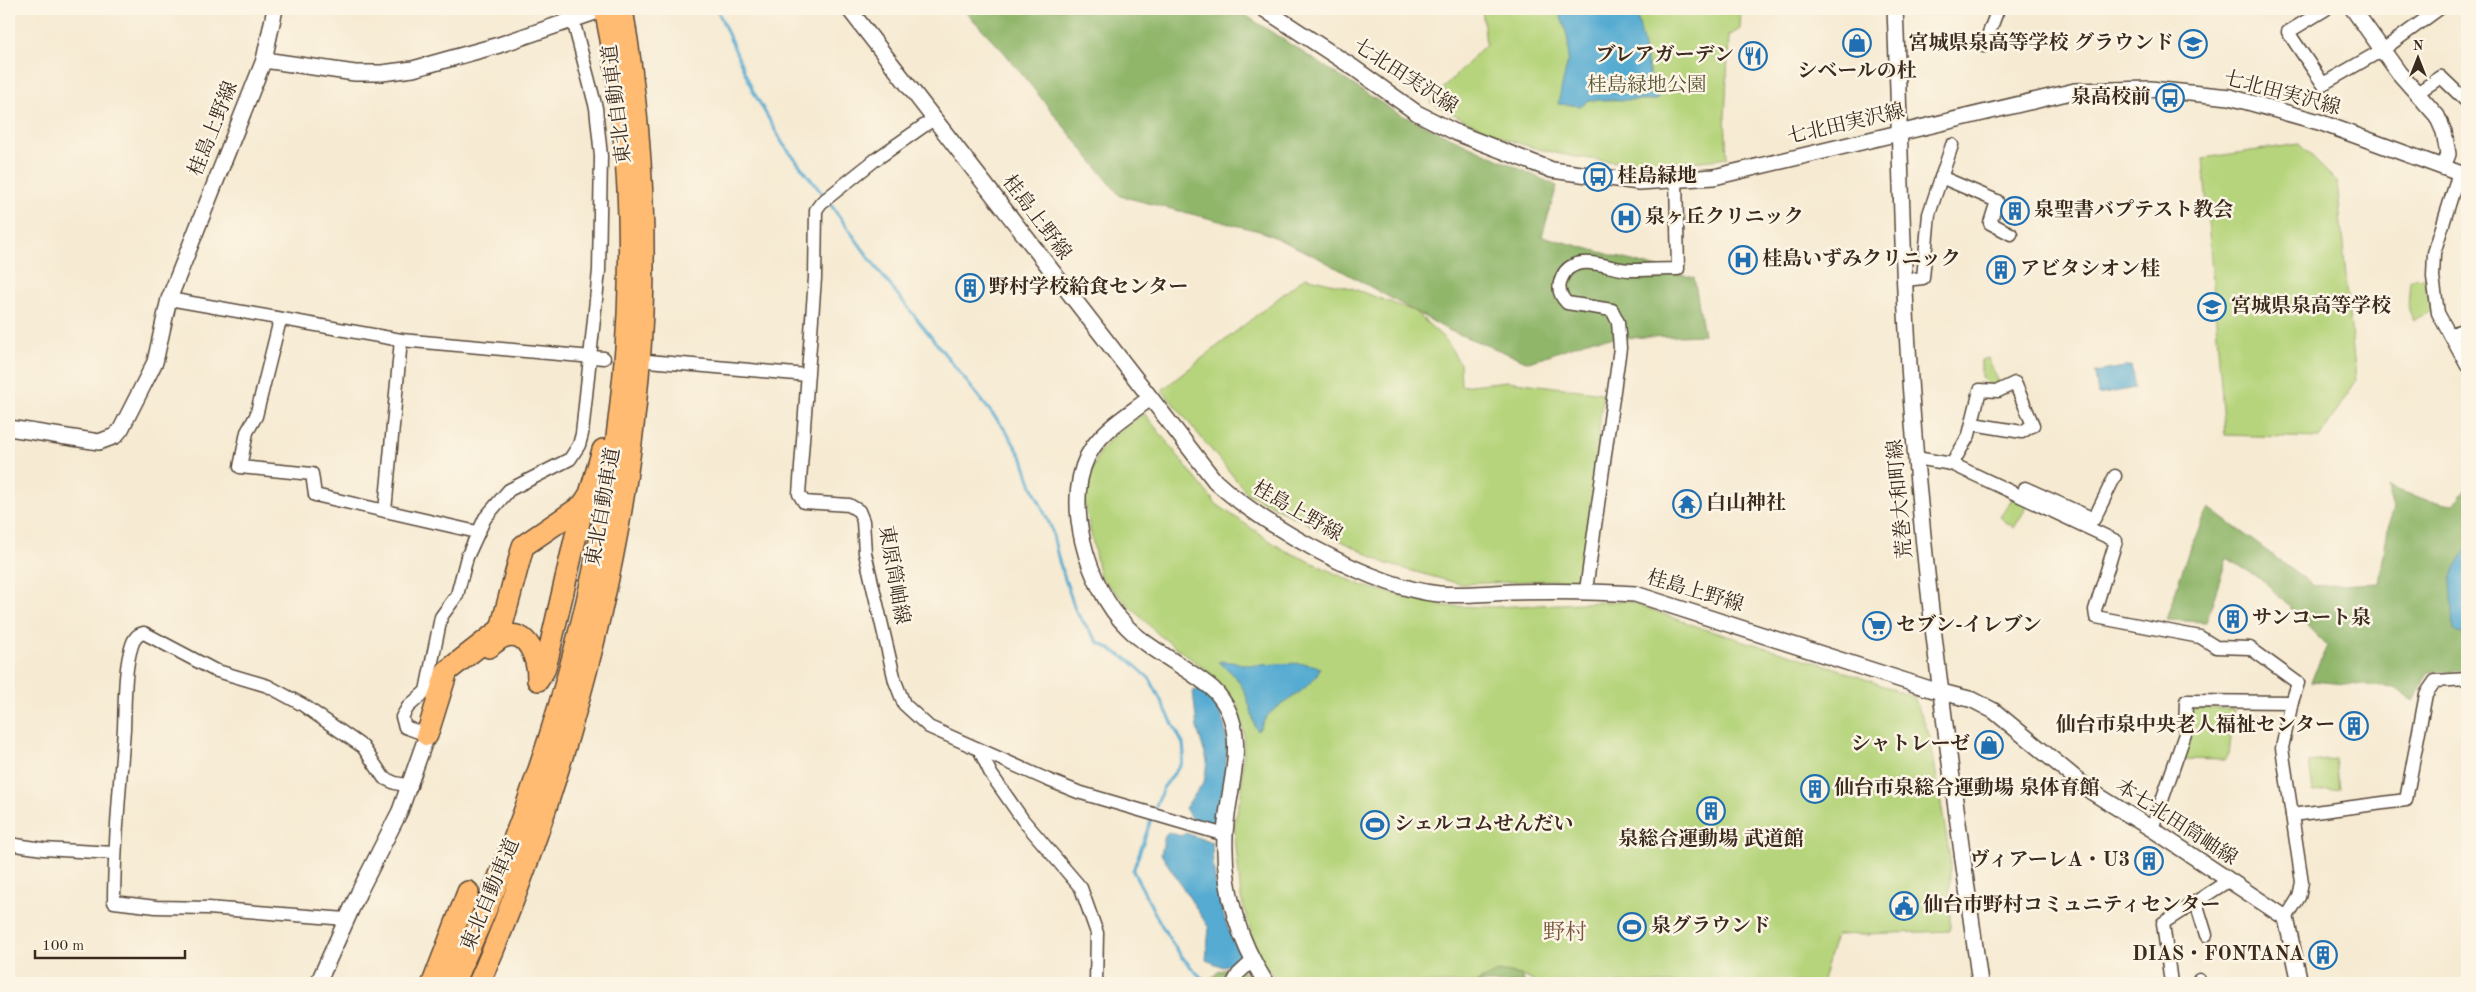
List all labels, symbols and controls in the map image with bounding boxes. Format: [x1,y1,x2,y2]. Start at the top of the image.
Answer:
shop icon: シベールの杜 [1842,28,1872,58]
school or university icon: 宮城県泉高等学校 グラウンド [2178,29,2208,59]
place label: 宮城県泉高等学校 グラウンド [1908,31,2174,54]
north arrow [2394,32,2444,82]
street label: 七北田実沢線 [1349,34,1462,118]
text: N [2413,39,2424,53]
restaurant icon: ブレアガーデン [1738,41,1768,71]
street label: 東北自動車道 [599,43,635,165]
place label: ブレアガーデン [1595,44,1734,66]
place label: シベールの杜 [1797,60,1917,82]
street label: 七北田実沢線 [2221,67,2343,119]
park label: 桂島緑地公園 [1587,74,1707,96]
street label: 桂島上野線 [184,78,242,179]
bus stop icon: 泉高校前 [2155,83,2185,113]
place label: 泉高校前 [2071,85,2151,108]
street label: 七北田実沢線 [1785,100,1907,148]
bus stop icon: 桂島緑地 [1583,162,1613,192]
place label: 桂島緑地 [1617,164,1697,187]
street label: 桂島上野線 [998,171,1076,264]
building icon: 泉聖書バプテスト教会 [2000,196,2030,226]
place label: 泉聖書バプテスト教会 [2034,198,2233,221]
hospital icon: 泉ヶ丘クリニック [1611,203,1641,233]
place label: 泉ヶ丘クリニック [1645,205,1804,228]
hospital icon: 桂島いずみクリニック [1728,245,1758,275]
place label: 桂島いずみクリニック [1762,247,1961,270]
building icon: アビタシオン桂 [1986,255,2016,285]
place label: アビタシオン桂 [2020,258,2160,280]
building icon: 野村学校給食センター [955,273,985,303]
place label: 野村学校給食センター [989,275,1188,298]
school or university icon: 宮城県泉高等学校 [2197,292,2227,322]
place label: 宮城県泉高等学校 [2231,294,2391,317]
street label: 荒巻大和町線 [1884,438,1916,560]
street label: 東北自動車道 [582,446,624,568]
street label: 桂島上野線 [1249,477,1346,546]
temple icon: 白山神社 [1672,489,1702,519]
place label: 白山神社 [1706,491,1786,514]
street label: 東原筒岫線 [874,524,914,626]
street label: 桂島上野線 [1644,566,1746,616]
building icon: サンコート泉 [2218,604,2248,634]
place label: サンコート泉 [2252,606,2371,629]
supermarket icon: セブン-イレブン [1862,611,1892,641]
place label: セブン-イレブン [1896,614,2042,636]
building icon: 仙台市泉中央老人福祉センター [2339,711,2369,741]
place label: 仙台市泉中央老人福祉センター [2056,713,2335,736]
shop icon: シャトレーゼ [1974,730,2004,760]
place label: シャトレーゼ [1851,733,1970,755]
building icon: 仙台市泉総合運動場 泉体育館 [1800,774,1830,804]
street label: 本七北田筒岫線 [2112,775,2241,870]
place label: 仙台市泉総合運動場 泉体育館 [1834,776,2100,799]
building icon: 泉総合運動場 武道館 [1696,796,1726,826]
sports icon: シェルコムせんだい [1360,810,1390,840]
place label: シェルコムせんだい [1394,814,1574,835]
place label: 泉総合運動場 武道館 [1618,827,1804,850]
street label: 東北自動車道 [457,835,524,954]
building icon: ヴィアーレA・U3 [2134,846,2164,876]
place label: ヴィアーレA・U3 [1970,849,2130,871]
public building icon: 仙台市野村コミュニティセンター [1889,891,1919,921]
place label: 仙台市野村コミュニティセンター [1923,893,2220,916]
sports icon: 泉グラウンド [1617,912,1647,942]
place label: 泉グラウンド [1651,914,1771,937]
district label: 野村 [1543,920,1587,944]
scale bar [35,927,185,959]
text: 100 m [42,939,84,954]
building icon: DIAS・FONTANA [2308,940,2338,970]
place label: DIAS・FONTANA [2132,945,2304,965]

